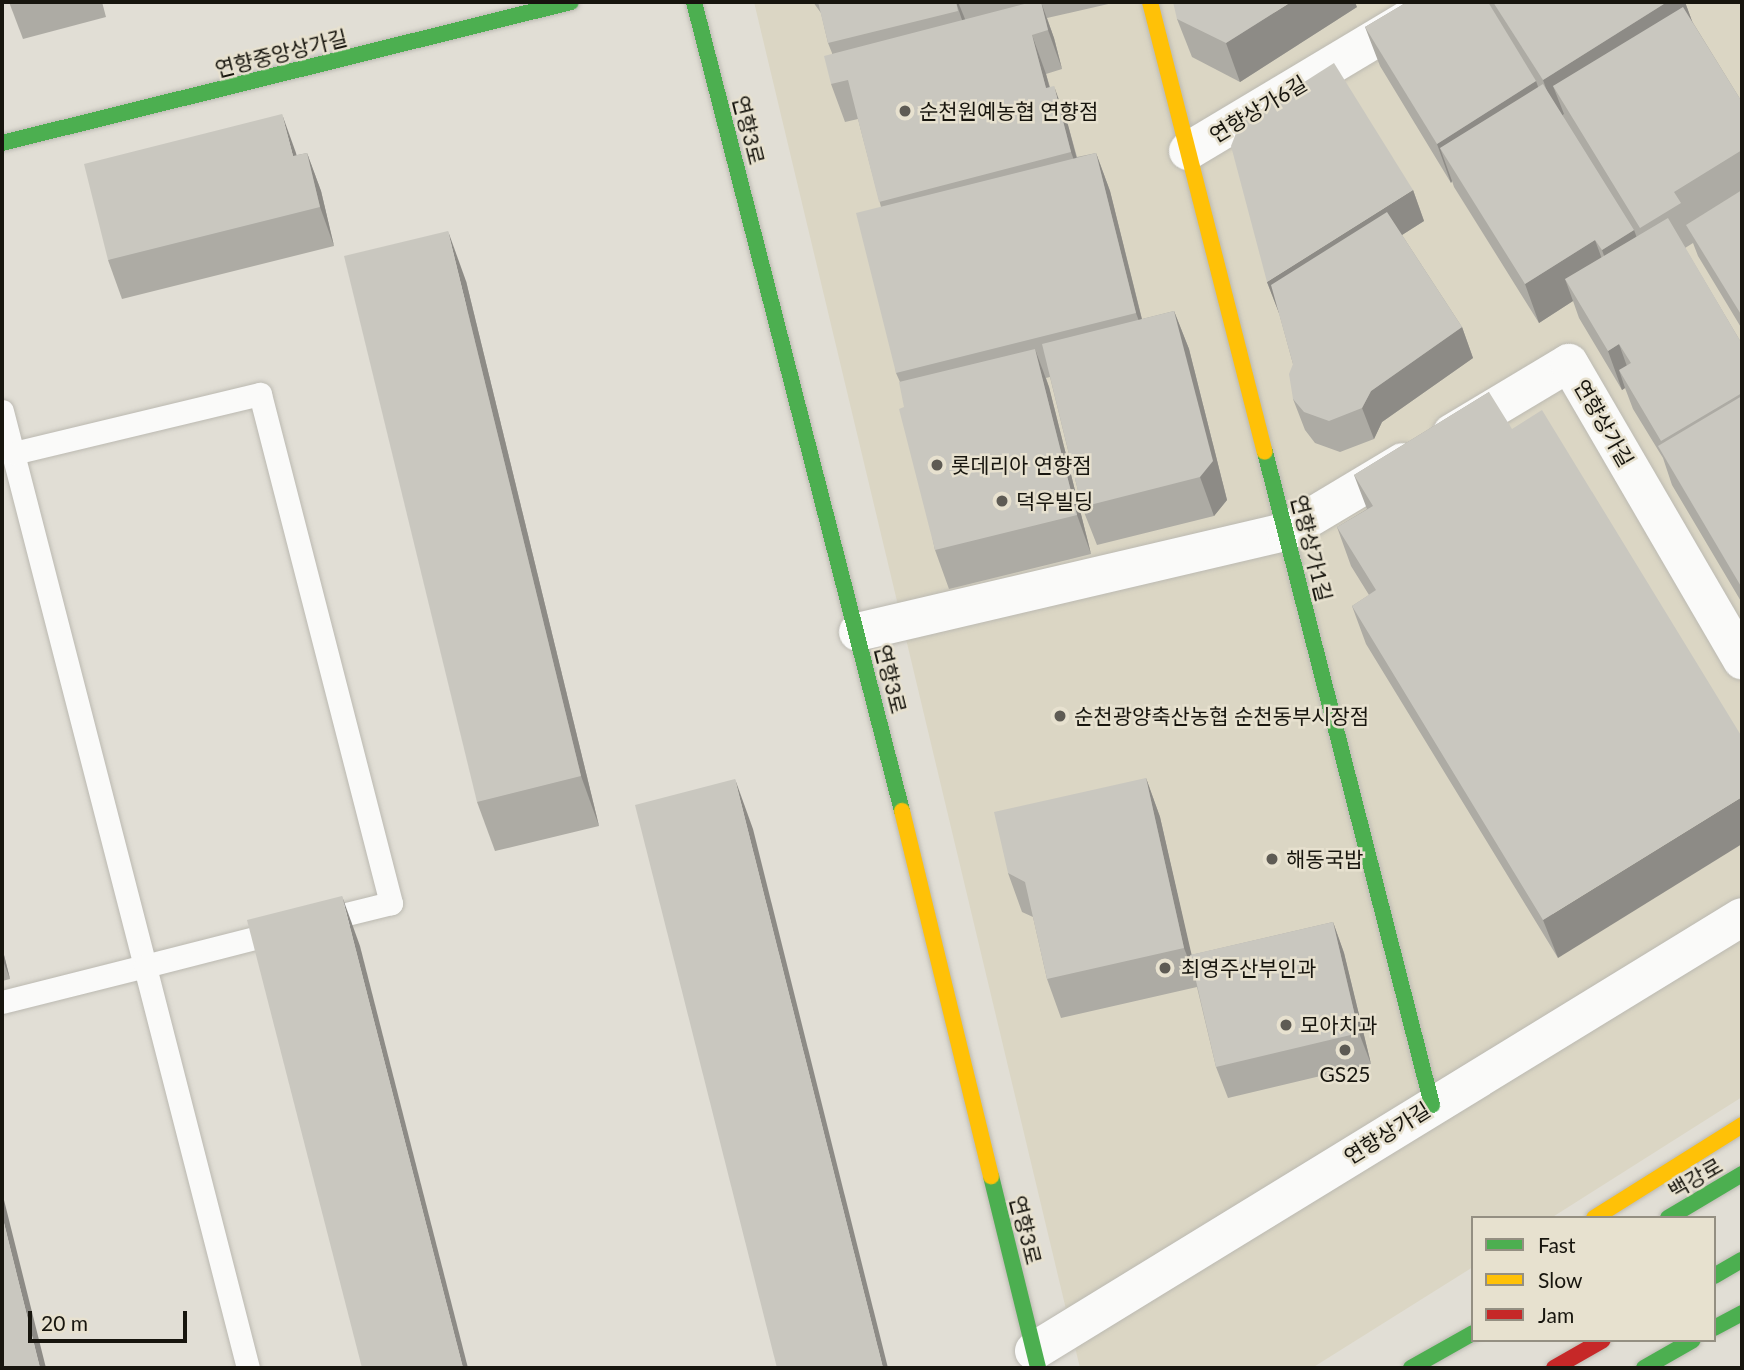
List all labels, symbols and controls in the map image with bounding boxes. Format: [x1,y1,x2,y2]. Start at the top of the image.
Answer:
street label: 연향중앙상가길 [212,24,350,82]
street label: 연향상가6길 [1205,70,1311,148]
street label: 연향3로 [728,93,770,167]
place label: 순천원예농협 연향점 [919,98,1098,124]
marker: 순천원예농협 연향점 [897,103,913,119]
street label: 연향상가길 [1569,375,1639,471]
place label: 롯데리아 연향점 [951,452,1092,478]
marker: 롯데리아 연향점 [929,457,945,473]
place label: 덕우빌딩 [1016,488,1093,514]
street label: 연향상가1길 [1287,492,1337,604]
marker: 덕우빌딩 [994,493,1010,509]
street label: 연향3로 [870,642,912,716]
place label: 순천광양축산농협 순천동부시장점 [1074,703,1369,729]
marker: 순천광양축산농협 순천동부시장점 [1052,708,1068,724]
place label: 해동국밥 [1286,846,1363,872]
marker: 해동국밥 [1264,851,1280,867]
place label: 최영주산부인과 [1181,955,1316,981]
marker: 최영주산부인과 [1155,958,1175,978]
place label: 모아치과 [1300,1012,1377,1038]
marker: 모아치과 [1278,1017,1294,1033]
marker: GS25 [1337,1042,1353,1058]
place label: GS25 [1319,1061,1371,1087]
street label: 연향상가길 [1339,1097,1435,1169]
street label: 백강로 [1664,1153,1726,1203]
street label: 연향3로 [1005,1193,1047,1267]
legend [1471,1216,1716,1342]
text: Fast [1538,1232,1575,1257]
text: Slow [1538,1267,1582,1292]
scale bar [32,1296,191,1340]
text: Jam [1538,1302,1574,1327]
text: 20 m [41,1310,88,1335]

